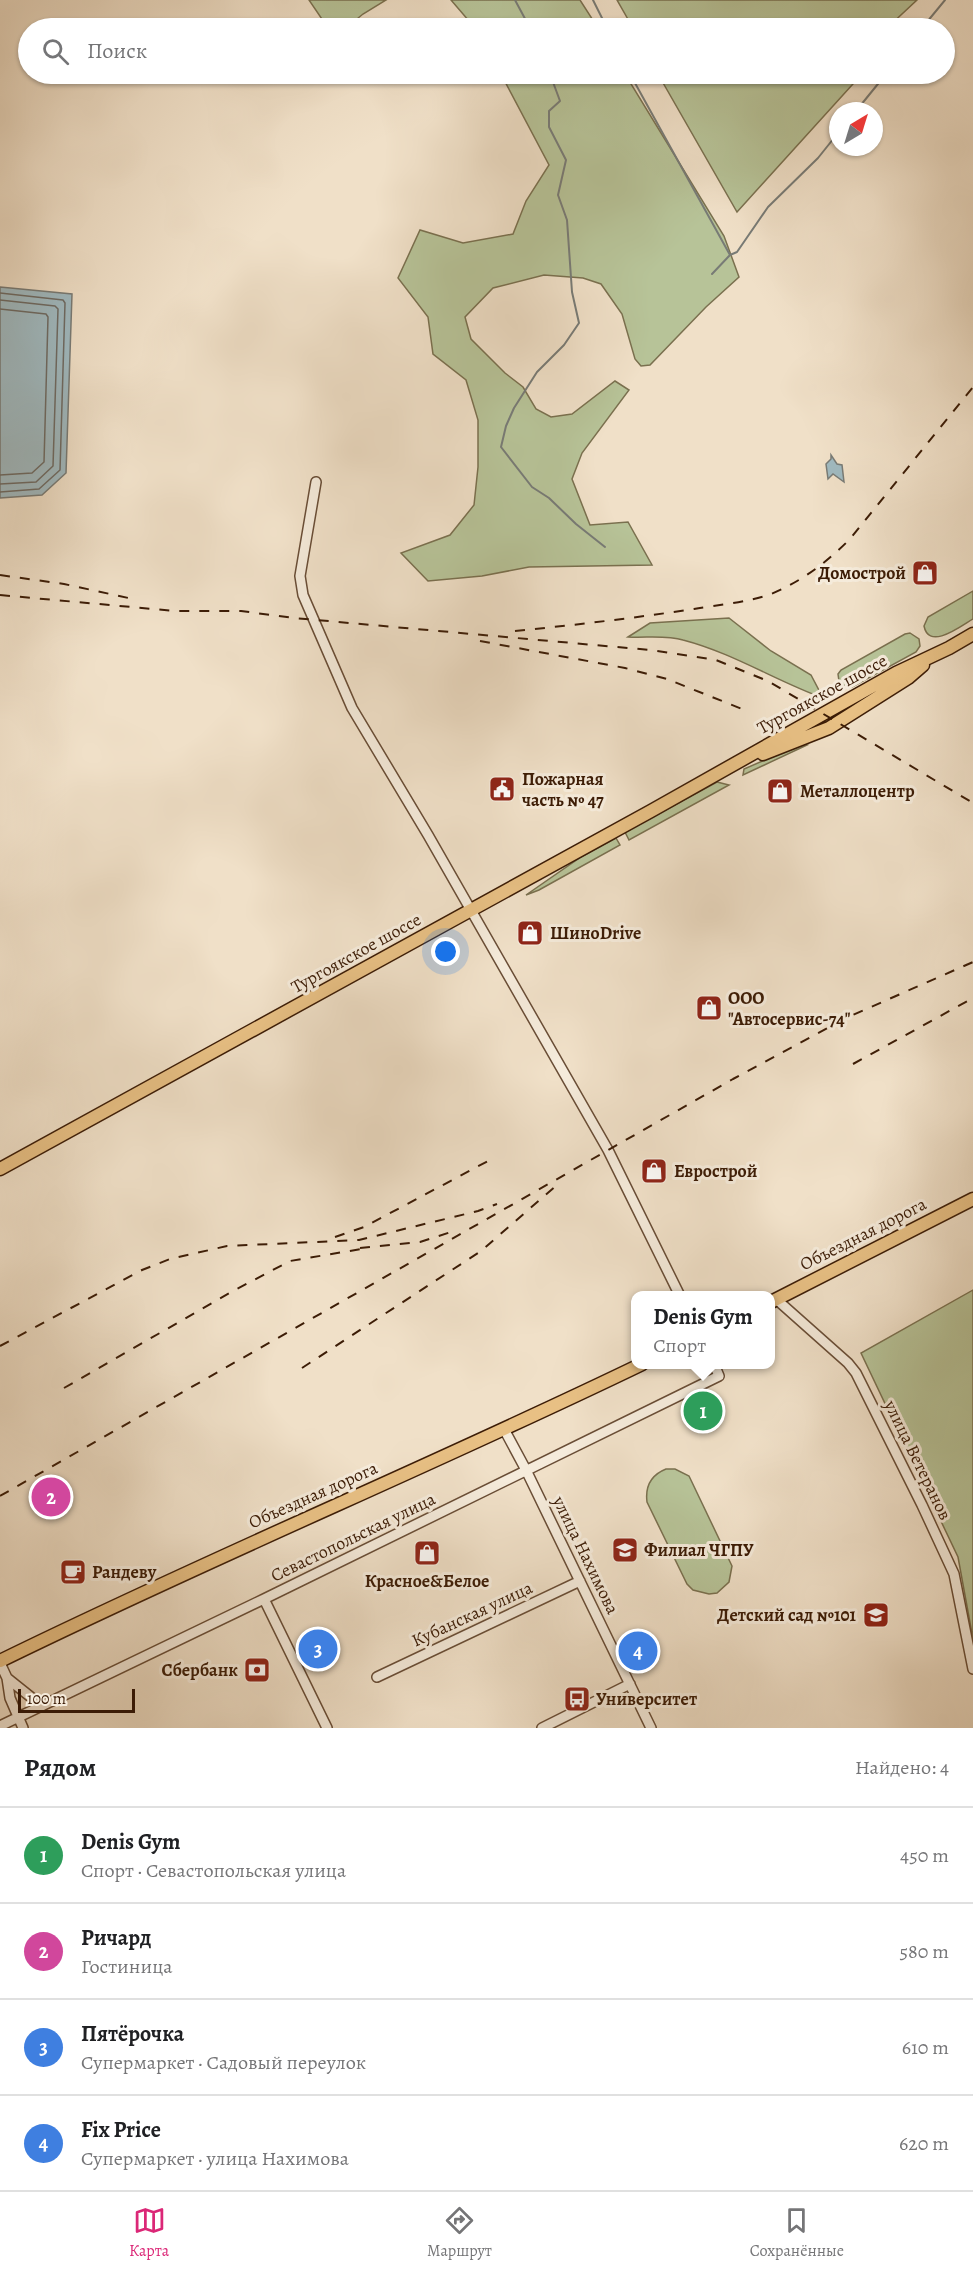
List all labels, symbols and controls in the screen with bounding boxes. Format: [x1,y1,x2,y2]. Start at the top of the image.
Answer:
search box [18,18,955,84]
icon: search [39,35,72,68]
text: Поиск [87,36,147,66]
north arrow [829,102,883,156]
shop icon: Домострой [910,558,940,588]
place label: Домострой [818,561,906,585]
street label: Тургоякское шоссе [753,648,891,740]
place label: Пожарная часть № 47 [522,767,604,812]
public building icon: Пожарная часть № 47 [487,774,517,804]
shop icon: Металлоцентр [765,776,795,806]
place label: Металлоцентр [800,779,915,803]
street label: Тургоякское шоссе [287,907,425,999]
shop icon: ШиноDrive [515,918,545,948]
place label: ШиноDrive [550,921,641,945]
your location [431,937,460,966]
place label: ООО "Автосервис-74" [728,986,851,1031]
shop icon: ООО "Автосервис-74" [694,993,724,1023]
shop icon: Еврострой [639,1156,669,1186]
place label: Еврострой [674,1159,758,1183]
street label: Объездная дорога [796,1191,931,1276]
popup [631,1291,775,1369]
text: Denis Gym [653,1302,753,1332]
text: Спорт [653,1332,706,1359]
pin: 1 [684,1388,722,1434]
street label: улица Ветеранов [878,1395,957,1524]
street label: Объездная дорога [245,1456,382,1534]
pin: 2 [32,1474,70,1520]
street label: Севастопольская улица [267,1486,440,1587]
street label: улица Нахимова [547,1491,625,1619]
school or university icon: Филиал ЧГПУ [610,1535,640,1565]
shop icon: Красное&Белое [412,1538,442,1568]
place label: Филиал ЧГПУ [644,1538,754,1562]
cafe icon: Рандеву [58,1557,88,1587]
place label: Рандеву [92,1560,157,1584]
place label: Красное&Белое [365,1569,489,1593]
street label: Кубанская улица [408,1575,537,1652]
school or university icon: Детский сад №101 [861,1600,891,1630]
place label: Детский сад №101 [717,1603,857,1627]
pin: 3 [298,1626,338,1672]
pin: 4 [618,1628,658,1674]
bank icon: Сбербанк [242,1655,272,1685]
place label: Сбербанк [161,1658,238,1682]
bus stop icon: Университет [562,1684,592,1714]
scale bar [18,1686,135,1714]
place label: Университет [596,1687,697,1711]
text: 100 m [27,1688,66,1710]
text: Рядом [24,1750,96,1785]
text: Найдено: 4 [855,1754,949,1781]
text: Denis Gym [81,1827,181,1857]
text: 1 [40,1842,47,1869]
text: 450 m [900,1842,949,1869]
text: Спорт · Севастопольская улица [81,1857,346,1884]
text: Ричард [81,1923,151,1953]
text: 2 [39,1938,48,1965]
text: 580 m [899,1938,949,1965]
text: Гостиница [81,1953,173,1980]
text: Пятёрочка [81,2019,184,2049]
text: 3 [39,2034,48,2061]
text: 610 m [902,2034,949,2061]
text: Супермаркет · Садовый переулок [81,2049,366,2076]
text: Fix Price [81,2115,161,2145]
text: 4 [39,2130,48,2157]
text: 620 m [899,2130,949,2157]
text: Супермаркет · улица Нахимова [81,2145,349,2172]
tab: Карта [129,2204,169,2262]
tab: Маршрут [427,2204,492,2262]
tab: Сохранённые [750,2204,844,2262]

